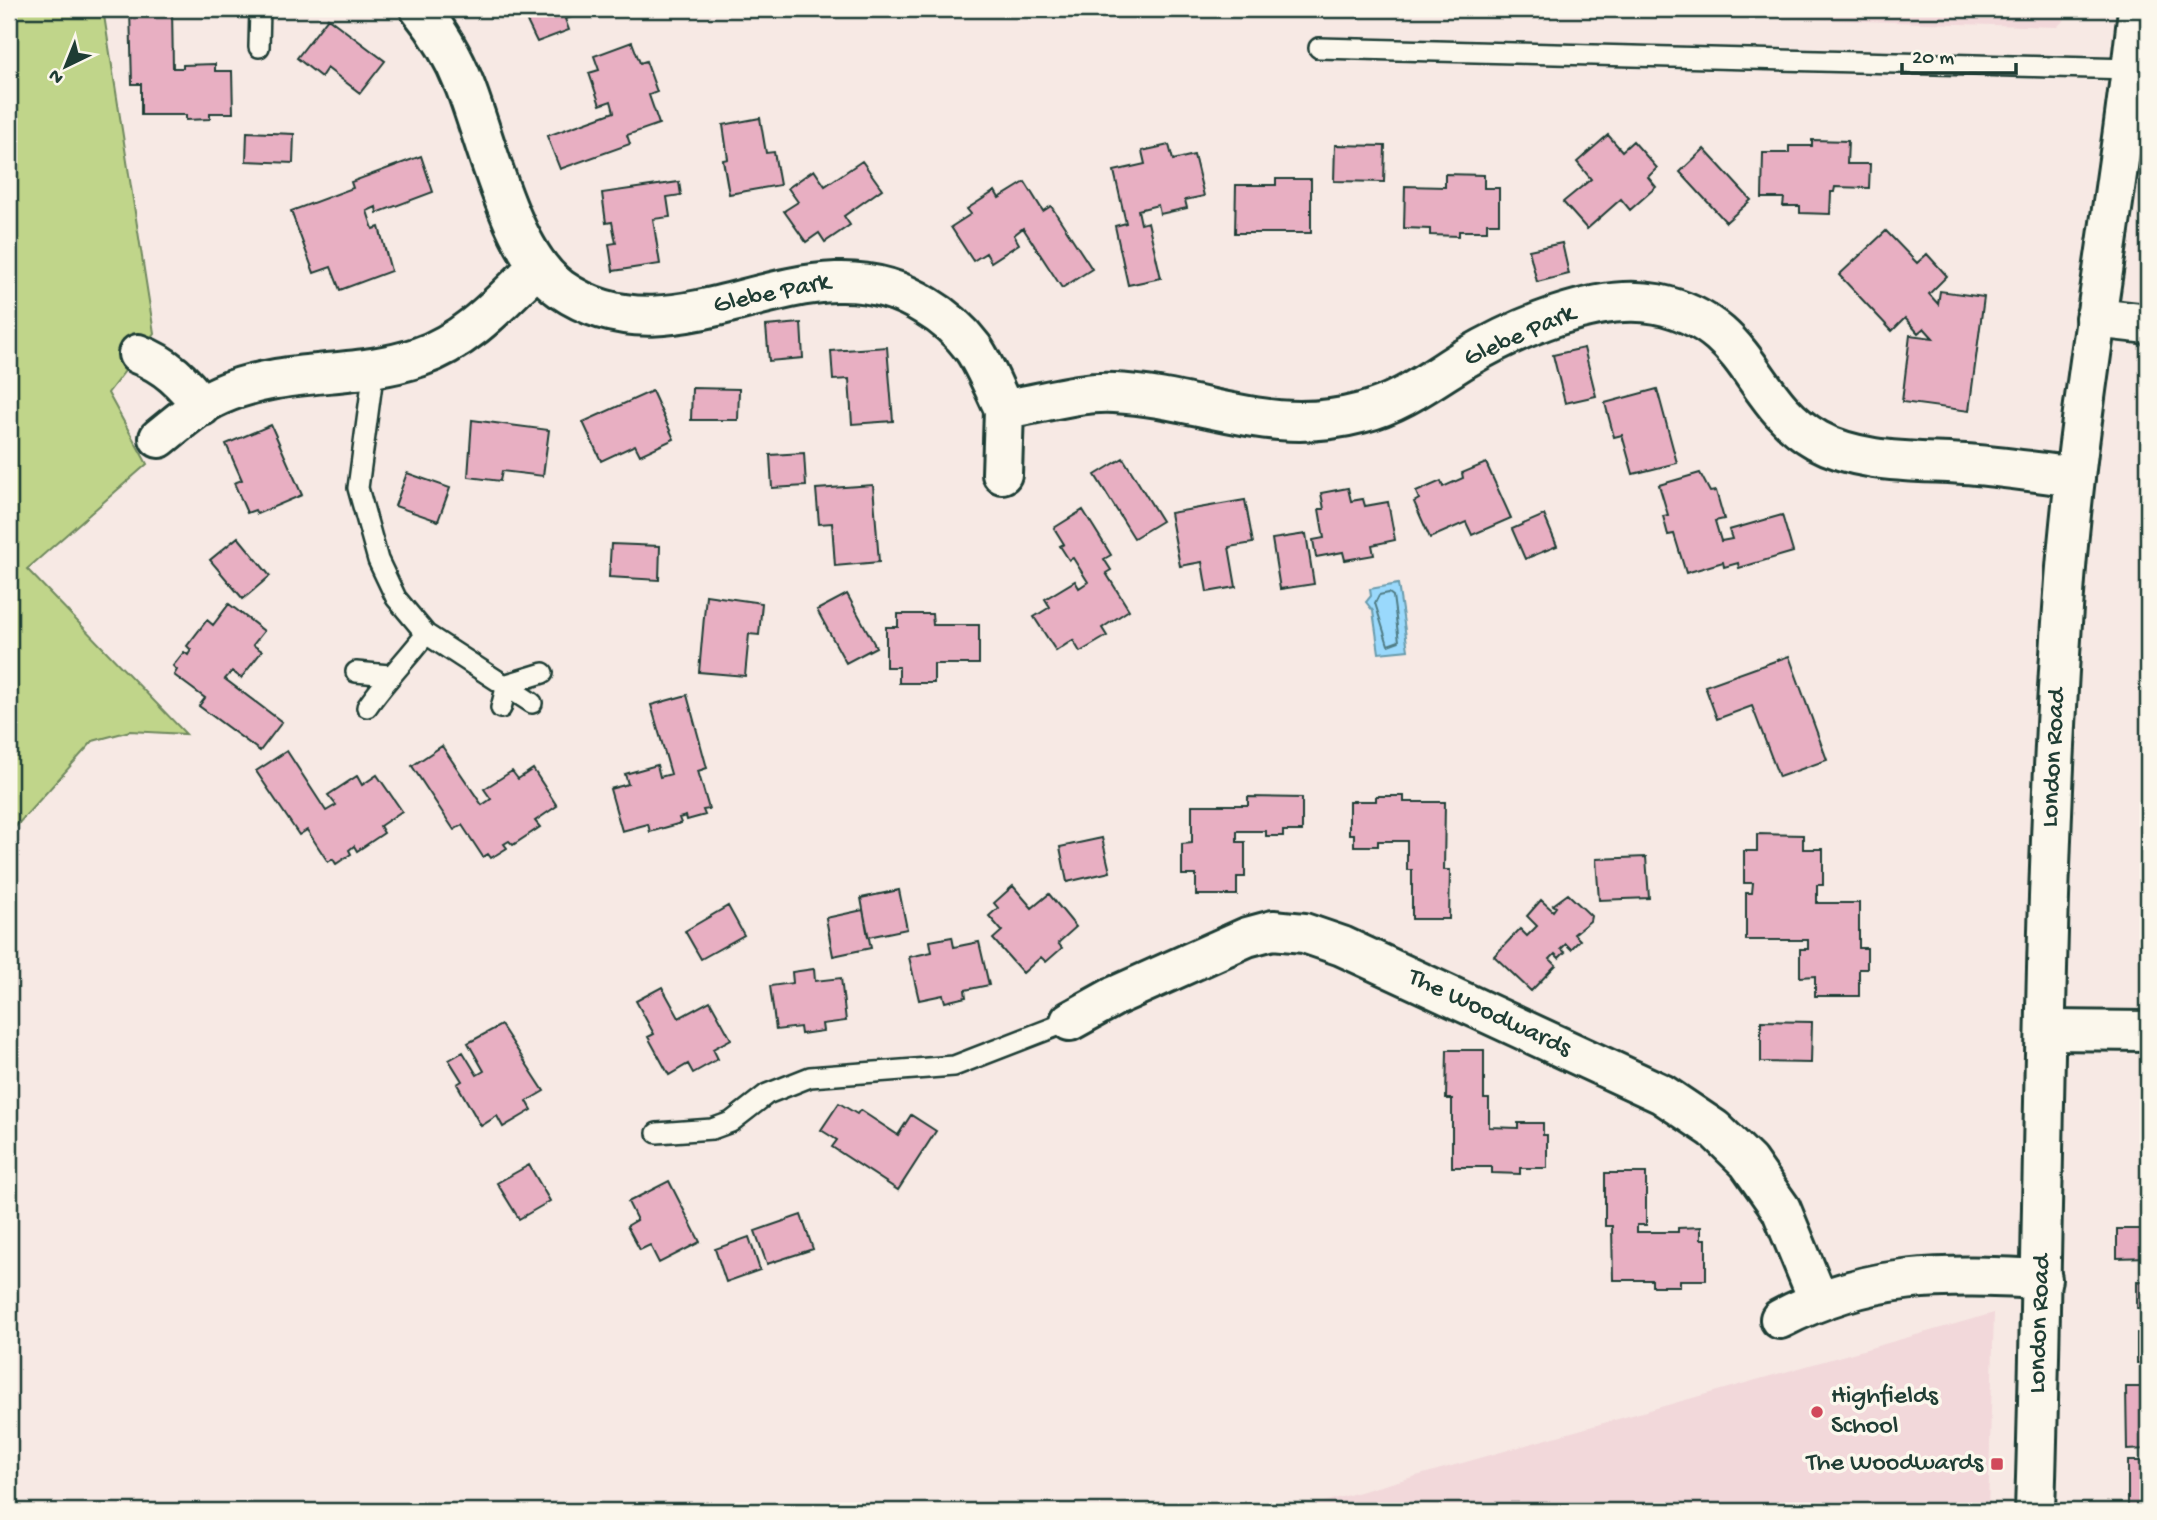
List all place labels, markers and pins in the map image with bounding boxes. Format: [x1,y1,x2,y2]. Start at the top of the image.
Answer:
place label: Highfields School [1831,1382,1939,1443]
marker: Highfields School [1809,1404,1825,1420]
place label: The Woodwards [1805,1449,1984,1480]
marker: The Woodwards [1989,1456,2005,1472]

